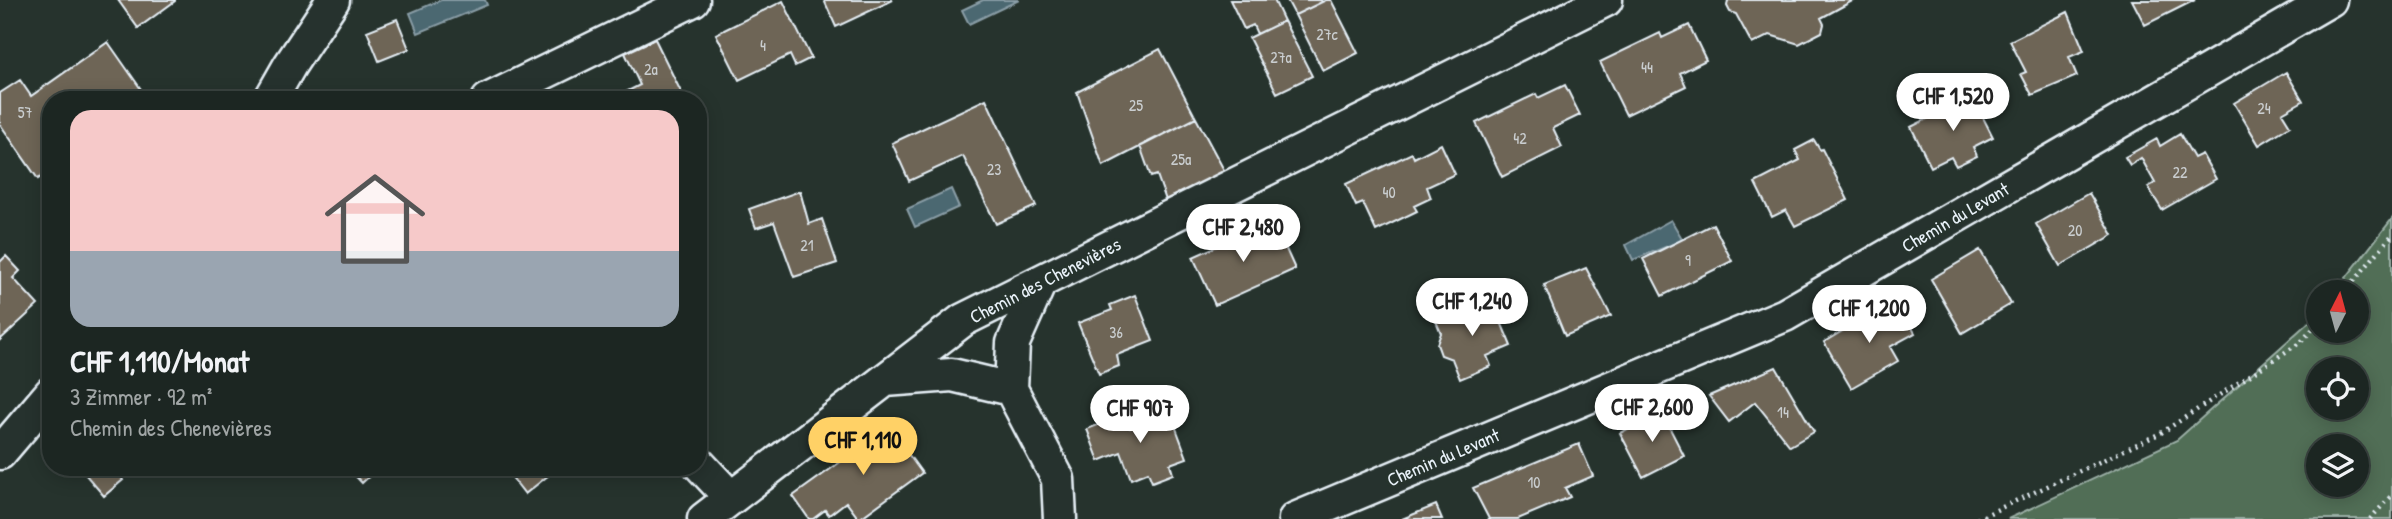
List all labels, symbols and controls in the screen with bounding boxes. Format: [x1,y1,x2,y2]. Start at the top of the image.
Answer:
house number: 27c [1316,23,1339,45]
house number: 4 [760,34,766,56]
house number: 27a [1270,46,1292,68]
house number: 44 [1641,56,1653,78]
house number: 2a [644,58,658,80]
pin: CHF 1,520 [1873,74,2033,133]
text: CHF 1,520 [1912,80,1994,111]
house number: 25 [1129,94,1143,116]
house number: 24 [2257,97,2271,119]
house number: 57 [18,101,32,123]
house number: 42 [1513,127,1527,149]
house number: 25a [1171,148,1191,170]
icon: home [312,156,438,282]
house number: 23 [987,158,1001,180]
house number: 22 [2173,161,2188,183]
street label: Chemin du Levant [1896,175,2014,258]
house number: 40 [1382,181,1396,203]
pin: CHF 2,480 [1163,204,1323,264]
text: CHF 2,480 [1202,211,1284,242]
house number: 20 [2068,219,2082,241]
street label: Chemin des Chenevières [965,231,1125,329]
house number: 21 [800,234,814,256]
house number: 9 [1685,249,1691,271]
pin: CHF 1,240 [1392,278,1552,338]
north arrow [2306,280,2370,343]
map controls [2306,280,2369,497]
text: CHF 1,240 [1432,285,1512,316]
pin: CHF 1,200 [1789,286,1949,345]
text: CHF 1,200 [1828,292,1910,323]
house number: 36 [1109,321,1123,343]
text: CHF 1,110/Monat [70,341,249,381]
button: locate [2306,357,2369,420]
text: 3 Zimmer · 92 m² [70,381,212,412]
pin: CHF 2,600 [1572,384,1732,444]
pin: CHF 907 [1075,386,1205,445]
text: CHF 2,600 [1611,391,1693,422]
text: CHF 907 [1106,392,1174,423]
house number: 14 [1777,401,1789,423]
text: Chemin des Chenevières [70,412,272,443]
pin: CHF 1,110 [783,418,943,477]
street label: Chemin du Levant [1383,421,1504,492]
text: CHF 1,110 [824,424,902,455]
button: layers [2306,434,2369,497]
house number: 10 [1528,471,1540,493]

